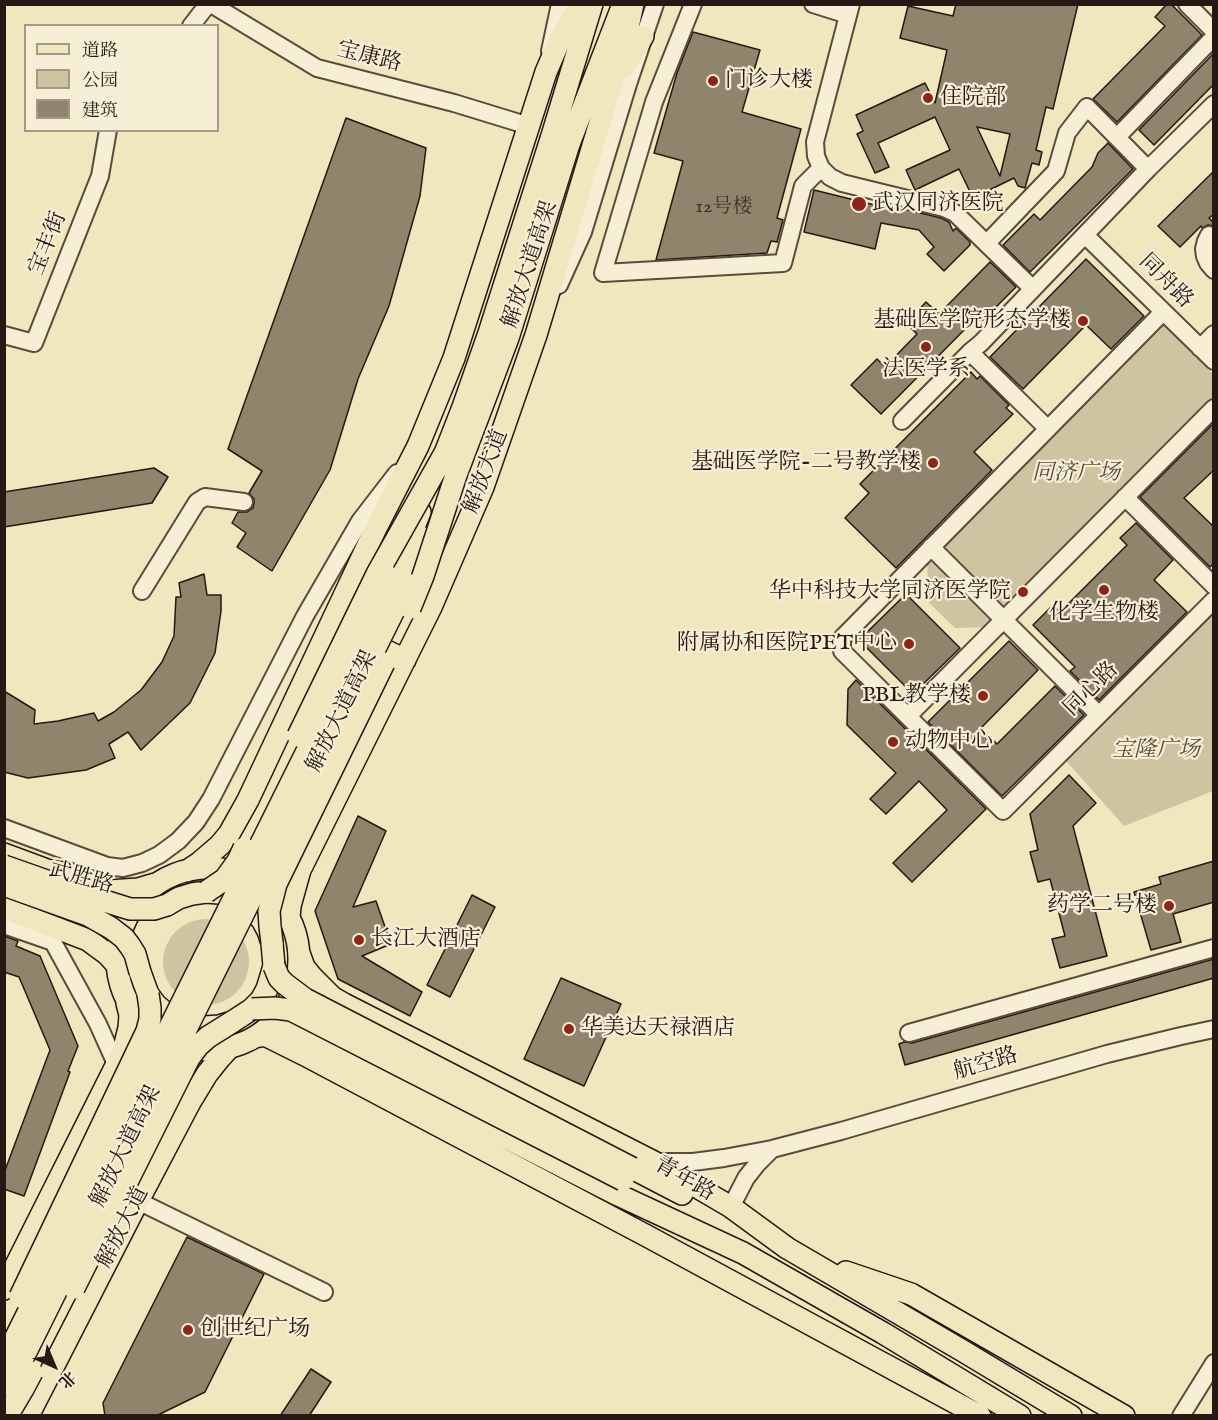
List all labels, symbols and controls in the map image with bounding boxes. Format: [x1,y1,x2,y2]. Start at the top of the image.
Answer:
legend [24,24,219,132]
street label: 宝康路 [334,37,404,79]
text: 道路 [82,40,118,63]
place label: 门诊大楼 [725,68,813,94]
text: 公园 [82,70,118,93]
marker: 门诊大楼 [706,74,720,88]
place label: 住院部 [940,85,1006,111]
marker: 住院部 [921,91,935,105]
text: 建筑 [82,100,118,123]
place label: 武汉同济医院 [872,191,1004,217]
marker: 武汉同济医院 [850,195,868,213]
house number: 12号楼 [696,196,752,220]
street label: 解放大道高架 [498,198,564,332]
street label: 宝丰街 [24,208,74,280]
street label: 同舟路 [1132,249,1198,315]
place label: 基础医学院形态学楼 [873,308,1071,334]
marker: 基础医学院形态学楼 [1076,314,1090,328]
marker: 法医学系 [919,340,933,354]
place label: 法医学系 [882,357,970,383]
street label: 解放大道 [459,426,515,518]
place label: 基础医学院-二号教学楼 [691,450,921,476]
marker: 基础医学院-二号教学楼 [926,456,940,470]
park label: 同济广场 [1032,461,1120,487]
place label: 华中科技大学同济医学院 [769,579,1011,605]
marker: 化学生物楼 [1097,583,1111,597]
marker: 华中科技大学同济医学院 [1016,585,1030,599]
place label: 化学生物楼 [1049,600,1159,626]
place label: 附属协和医院PET中心 [677,631,897,657]
marker: 附属协和医院PET中心 [902,637,916,651]
street label: 解放大道高架 [302,647,384,777]
street label: 同心路 [1059,657,1125,723]
place label: PBL教学楼 [862,683,971,709]
marker: PBL教学楼 [976,689,990,703]
place label: 动物中心 [905,729,993,755]
marker: 动物中心 [886,735,900,749]
park label: 宝隆广场 [1112,738,1200,764]
street label: 武胜路 [46,857,116,901]
place label: 药学二号楼 [1047,893,1157,919]
marker: 药学二号楼 [1162,899,1176,913]
place label: 长江大酒店 [371,927,481,953]
marker: 长江大酒店 [352,933,366,947]
place label: 华美达天禄酒店 [581,1016,735,1042]
marker: 华美达天禄酒店 [562,1022,576,1036]
street label: 航空路 [951,1043,1021,1087]
street label: 解放大道高架 [86,1082,168,1212]
street label: 青年路 [649,1152,719,1208]
street label: 解放大道 [92,1183,156,1273]
place label: 创世纪广场 [200,1317,310,1343]
marker: 创世纪广场 [181,1323,195,1337]
north arrow [24,1336,84,1396]
text: 北 [54,1366,79,1392]

